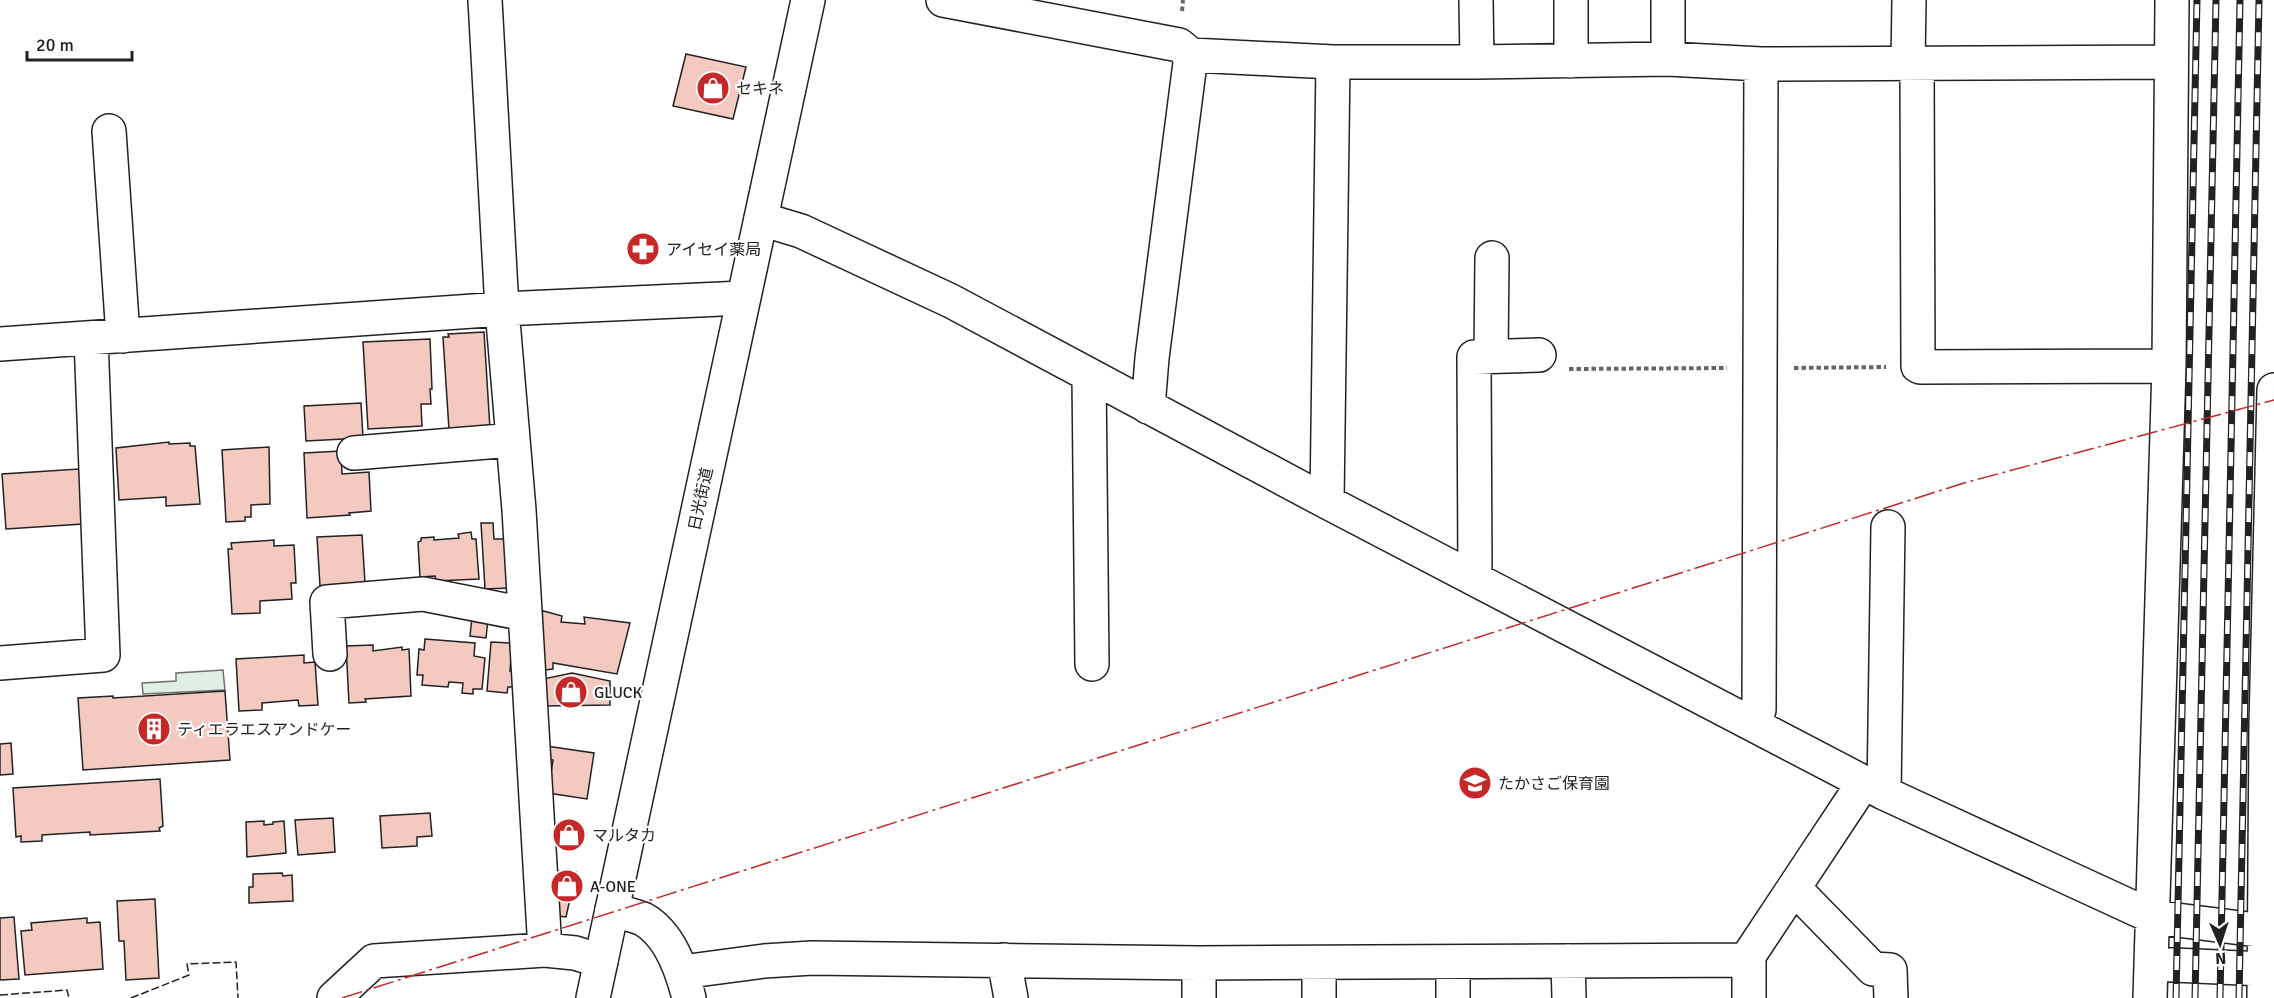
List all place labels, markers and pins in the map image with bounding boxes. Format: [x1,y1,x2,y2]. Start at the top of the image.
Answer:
shop icon: セキネ [695,70,731,106]
place label: セキネ [736,79,784,99]
pharmacy icon: アイセイ薬局 [625,231,661,267]
place label: アイセイ薬局 [666,240,761,260]
shop icon: GLUCK [553,674,589,710]
place label: GLUCK [594,683,642,703]
building icon: ティエラエスアンドケー [136,711,172,747]
place label: ティエラエスアンドケー [177,720,351,740]
school or university icon: たかさご保育園 [1457,765,1493,801]
place label: たかさご保育園 [1498,774,1610,794]
shop icon: マルタカ [551,817,587,853]
place label: マルタカ [592,826,656,846]
shop icon: A-ONE [549,868,585,904]
place label: A-ONE [590,877,636,897]

